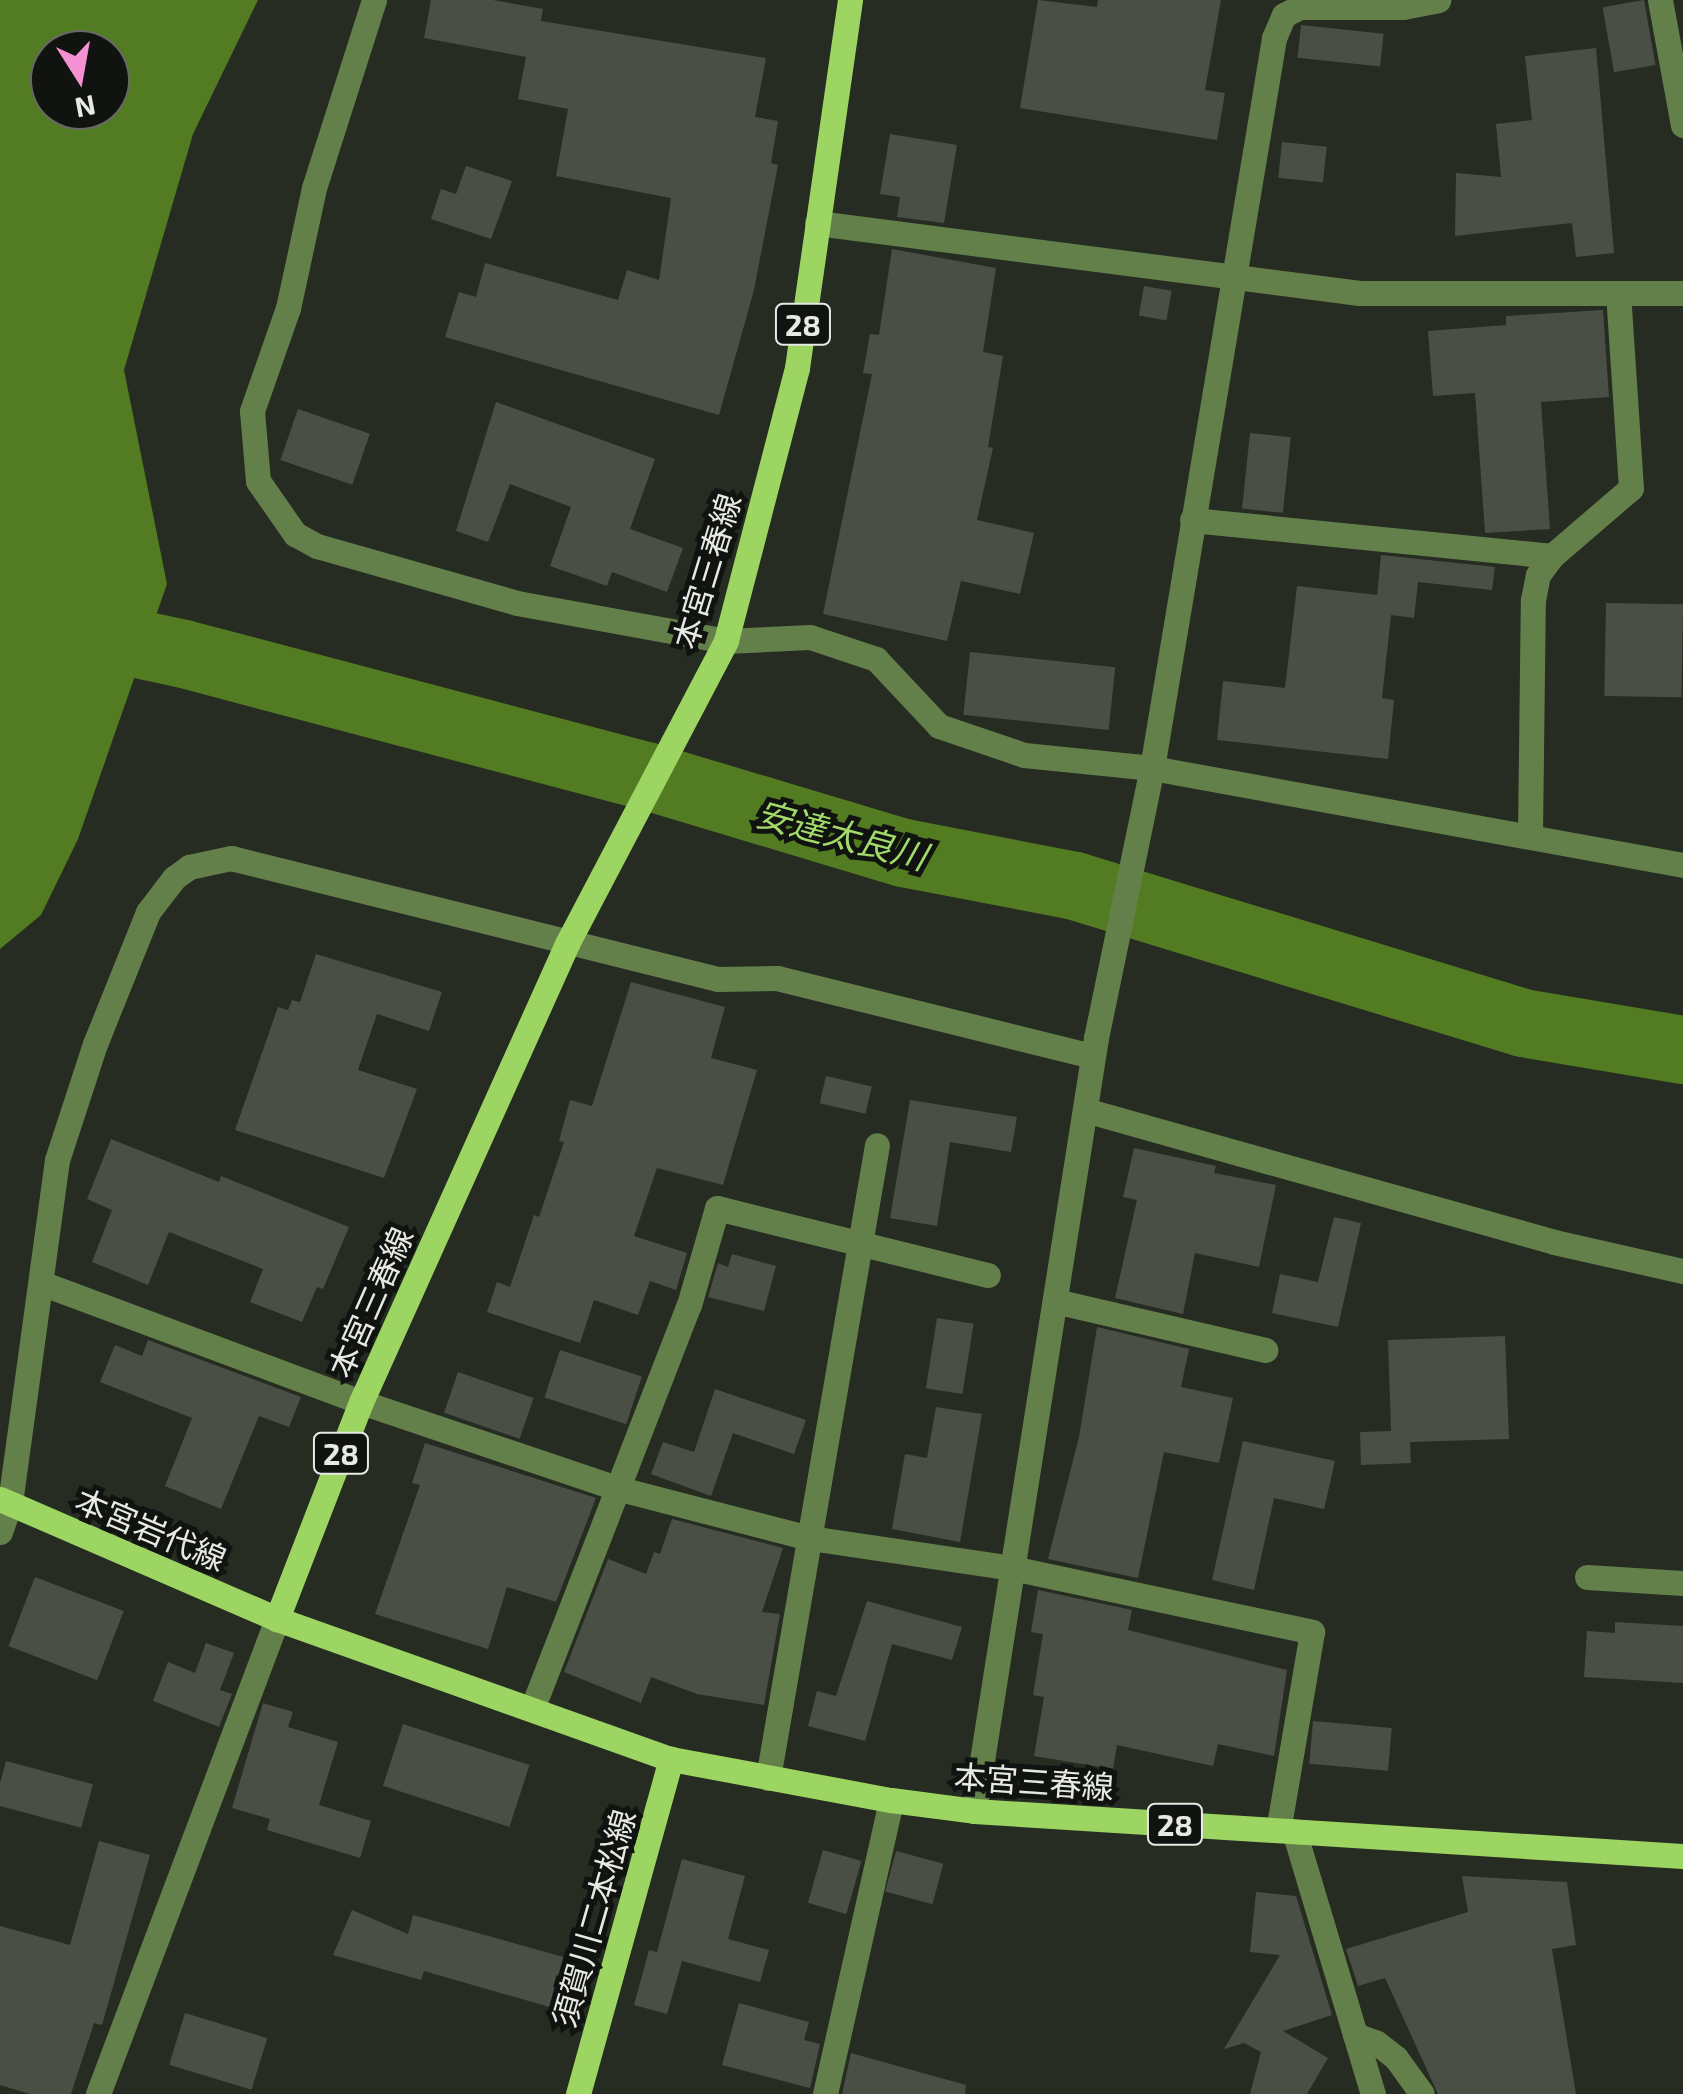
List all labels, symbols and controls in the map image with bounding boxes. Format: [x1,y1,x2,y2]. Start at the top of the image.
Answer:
north arrow [30,30,130,130]
text: N [72,89,99,126]
road number: 28 [773,299,833,349]
street label: 本宮三春線 [664,489,748,653]
water label: 安達太良川 [752,791,932,877]
street label: 本宮三春線 [320,1221,420,1383]
road number: 28 [311,1428,371,1478]
street label: 本宮岩代線 [70,1480,232,1578]
street label: 本宮三春線 [953,1756,1115,1806]
road number: 28 [1145,1799,1205,1849]
street label: 須賀川二本松線 [544,1805,642,2031]

